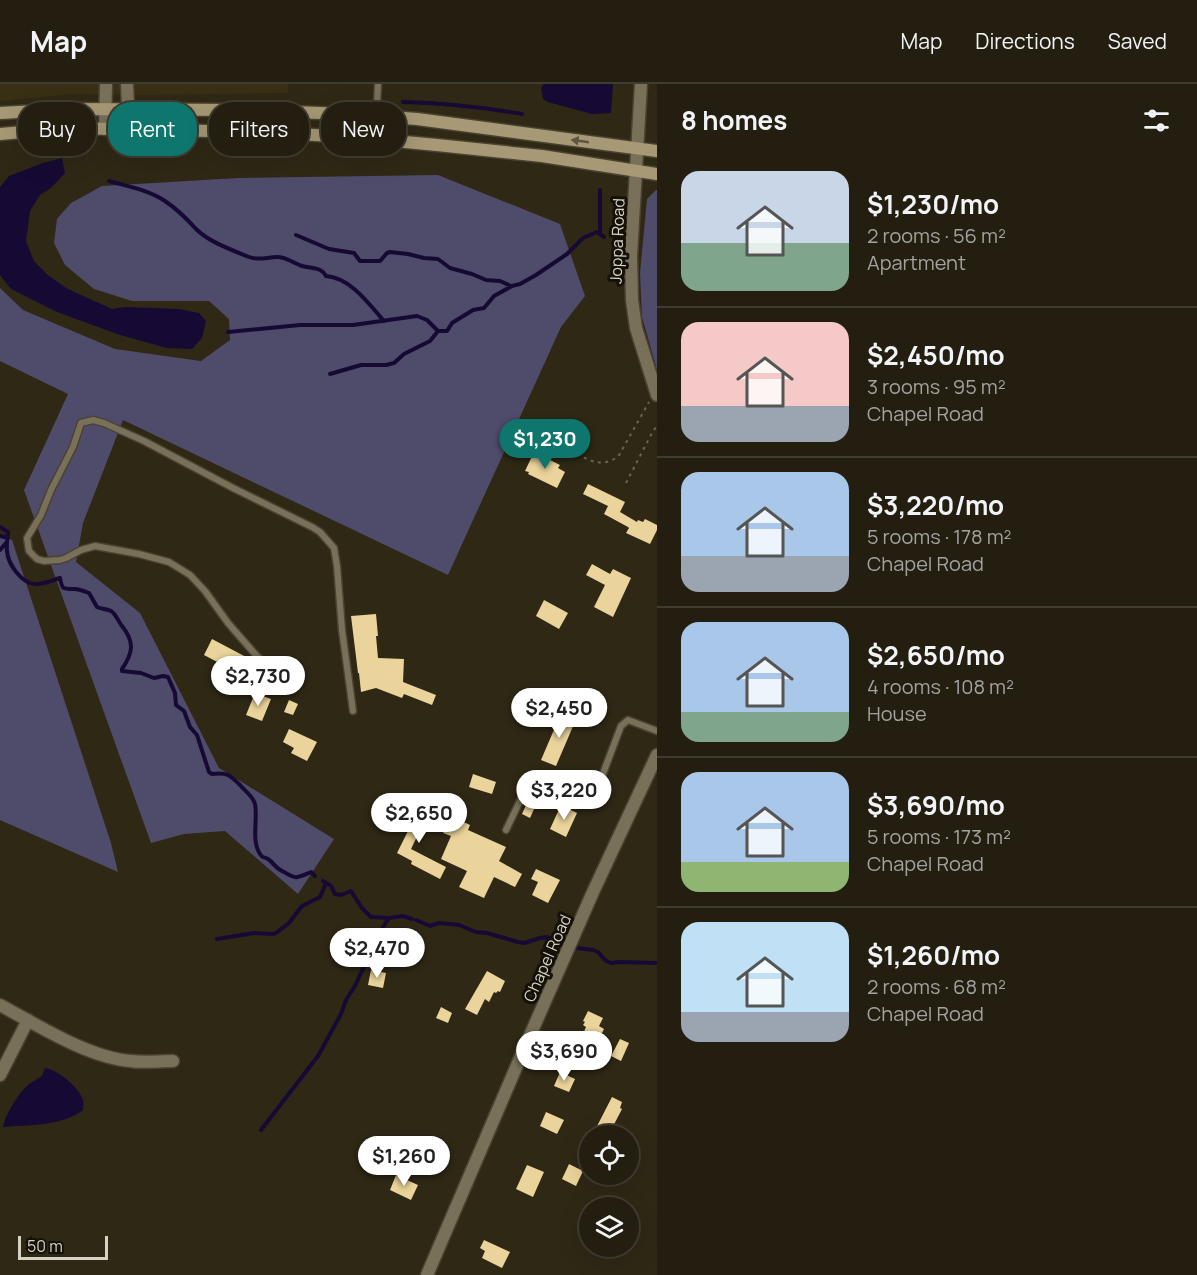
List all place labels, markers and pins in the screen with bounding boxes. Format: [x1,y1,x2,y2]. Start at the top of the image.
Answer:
pin: $1,230 [496,419,594,470]
pin: $2,730 [209,656,307,707]
pin: $2,450 [510,688,608,739]
pin: $3,220 [515,770,613,821]
pin: $2,650 [370,793,468,844]
pin: $2,470 [328,928,426,979]
pin: $3,690 [515,1031,613,1082]
pin: $1,260 [355,1136,453,1187]

